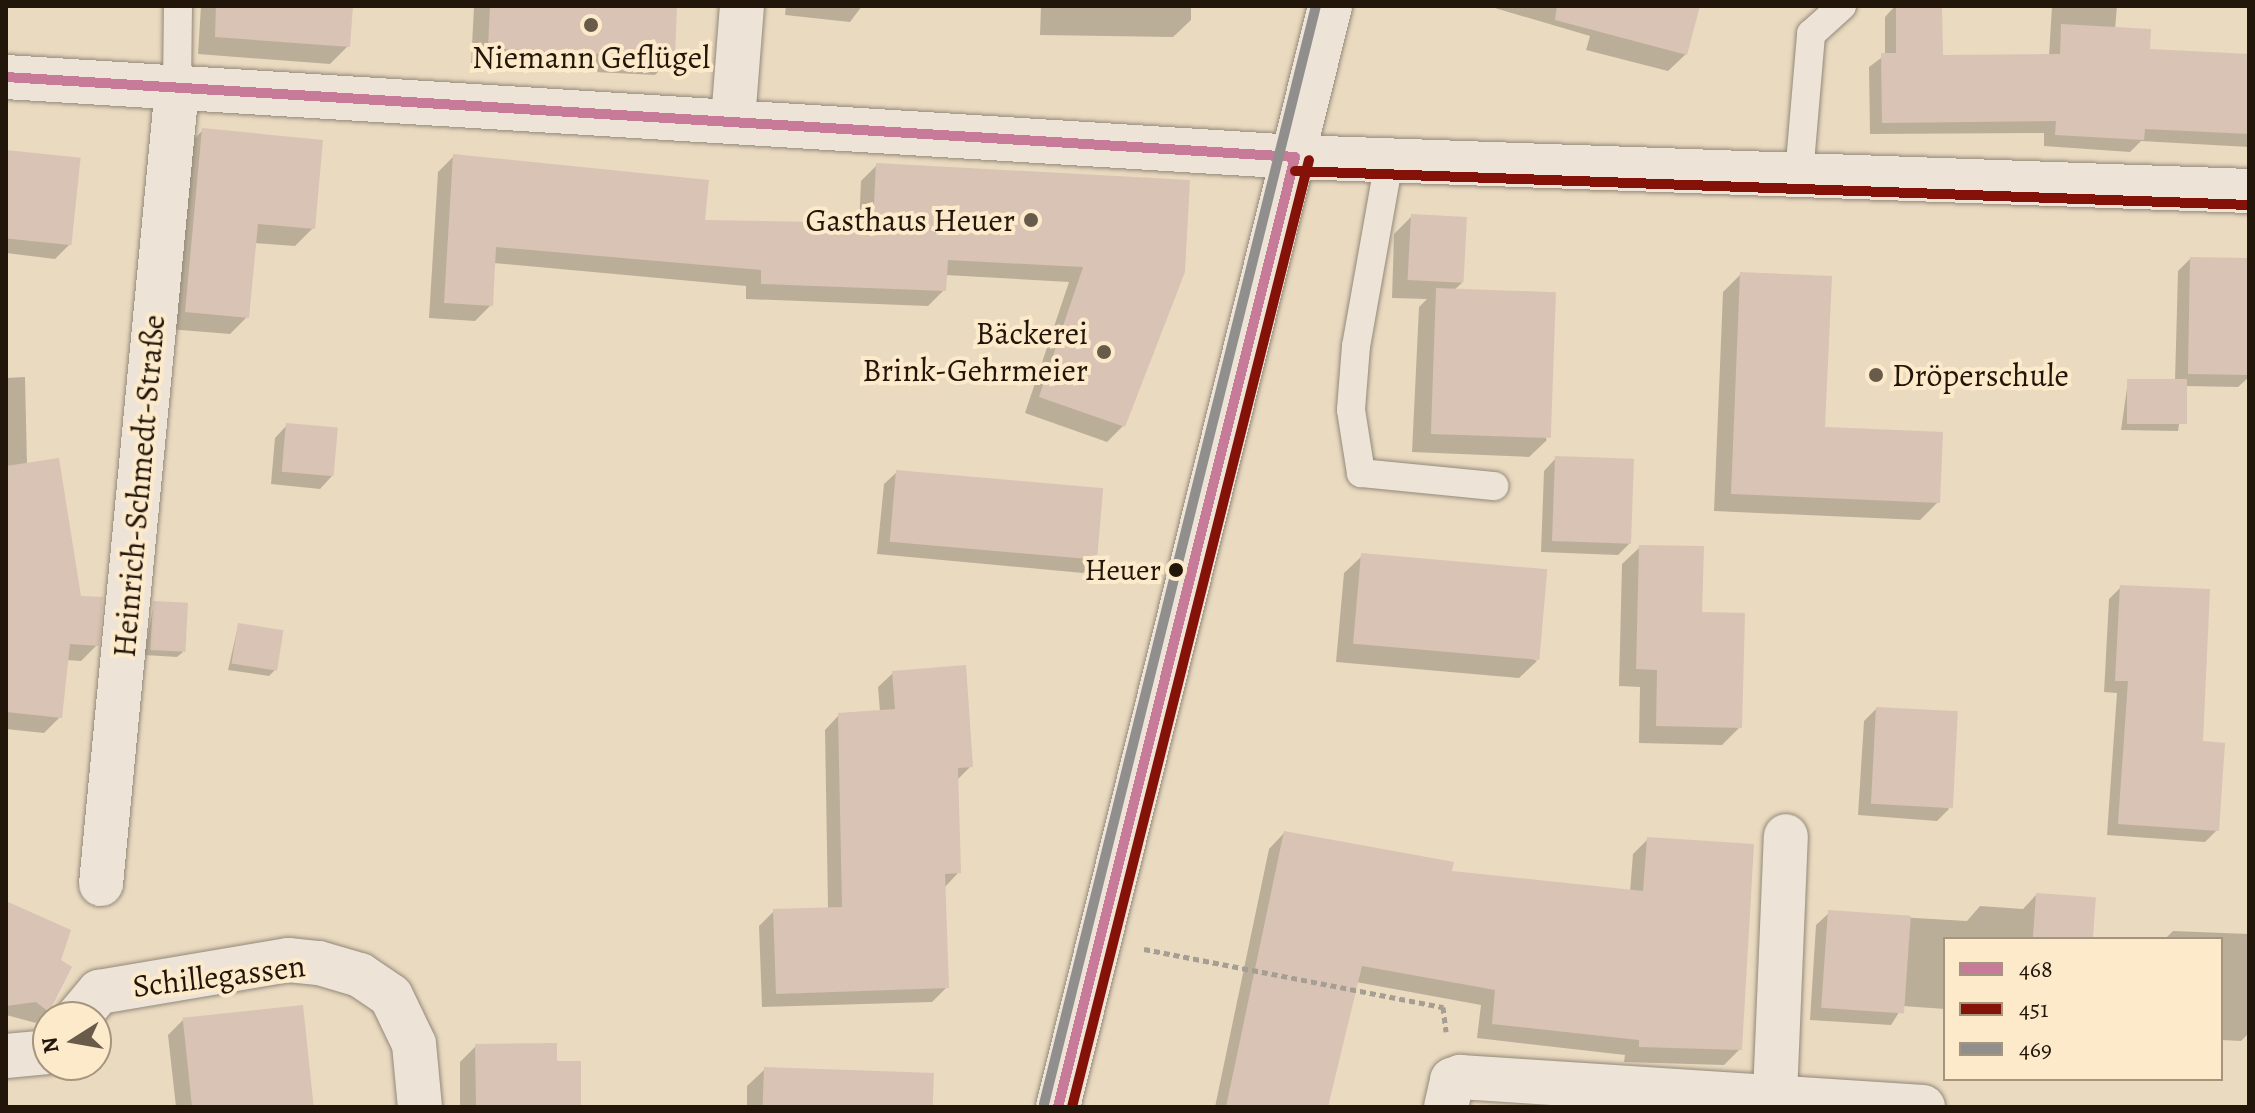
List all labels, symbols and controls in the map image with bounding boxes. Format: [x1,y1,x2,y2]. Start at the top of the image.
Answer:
marker: Niemann Geflügel [582,16,600,34]
place label: Niemann Geflügel [472,38,710,76]
place label: Gasthaus Heuer [805,201,1015,239]
marker: Gasthaus Heuer [1022,211,1040,229]
street label: Heinrich-Schmedt-Straße [105,313,173,659]
place label: Bäckerei Brink-Gehrmeier [862,315,1088,390]
marker: Bäckerei Brink-Gehrmeier [1095,343,1113,361]
place label: Dröperschule [1892,356,2069,394]
marker: Dröperschule [1867,366,1885,384]
place label: Heuer [1084,552,1161,588]
marker: Heuer [1168,562,1184,578]
legend [1943,937,2223,1081]
street label: Schillegassen [130,946,308,1006]
text: 468 [2019,953,2053,985]
text: 451 [2019,993,2048,1025]
north arrow [32,1001,112,1081]
text: 469 [2019,1033,2052,1065]
text: N [34,1034,67,1056]

